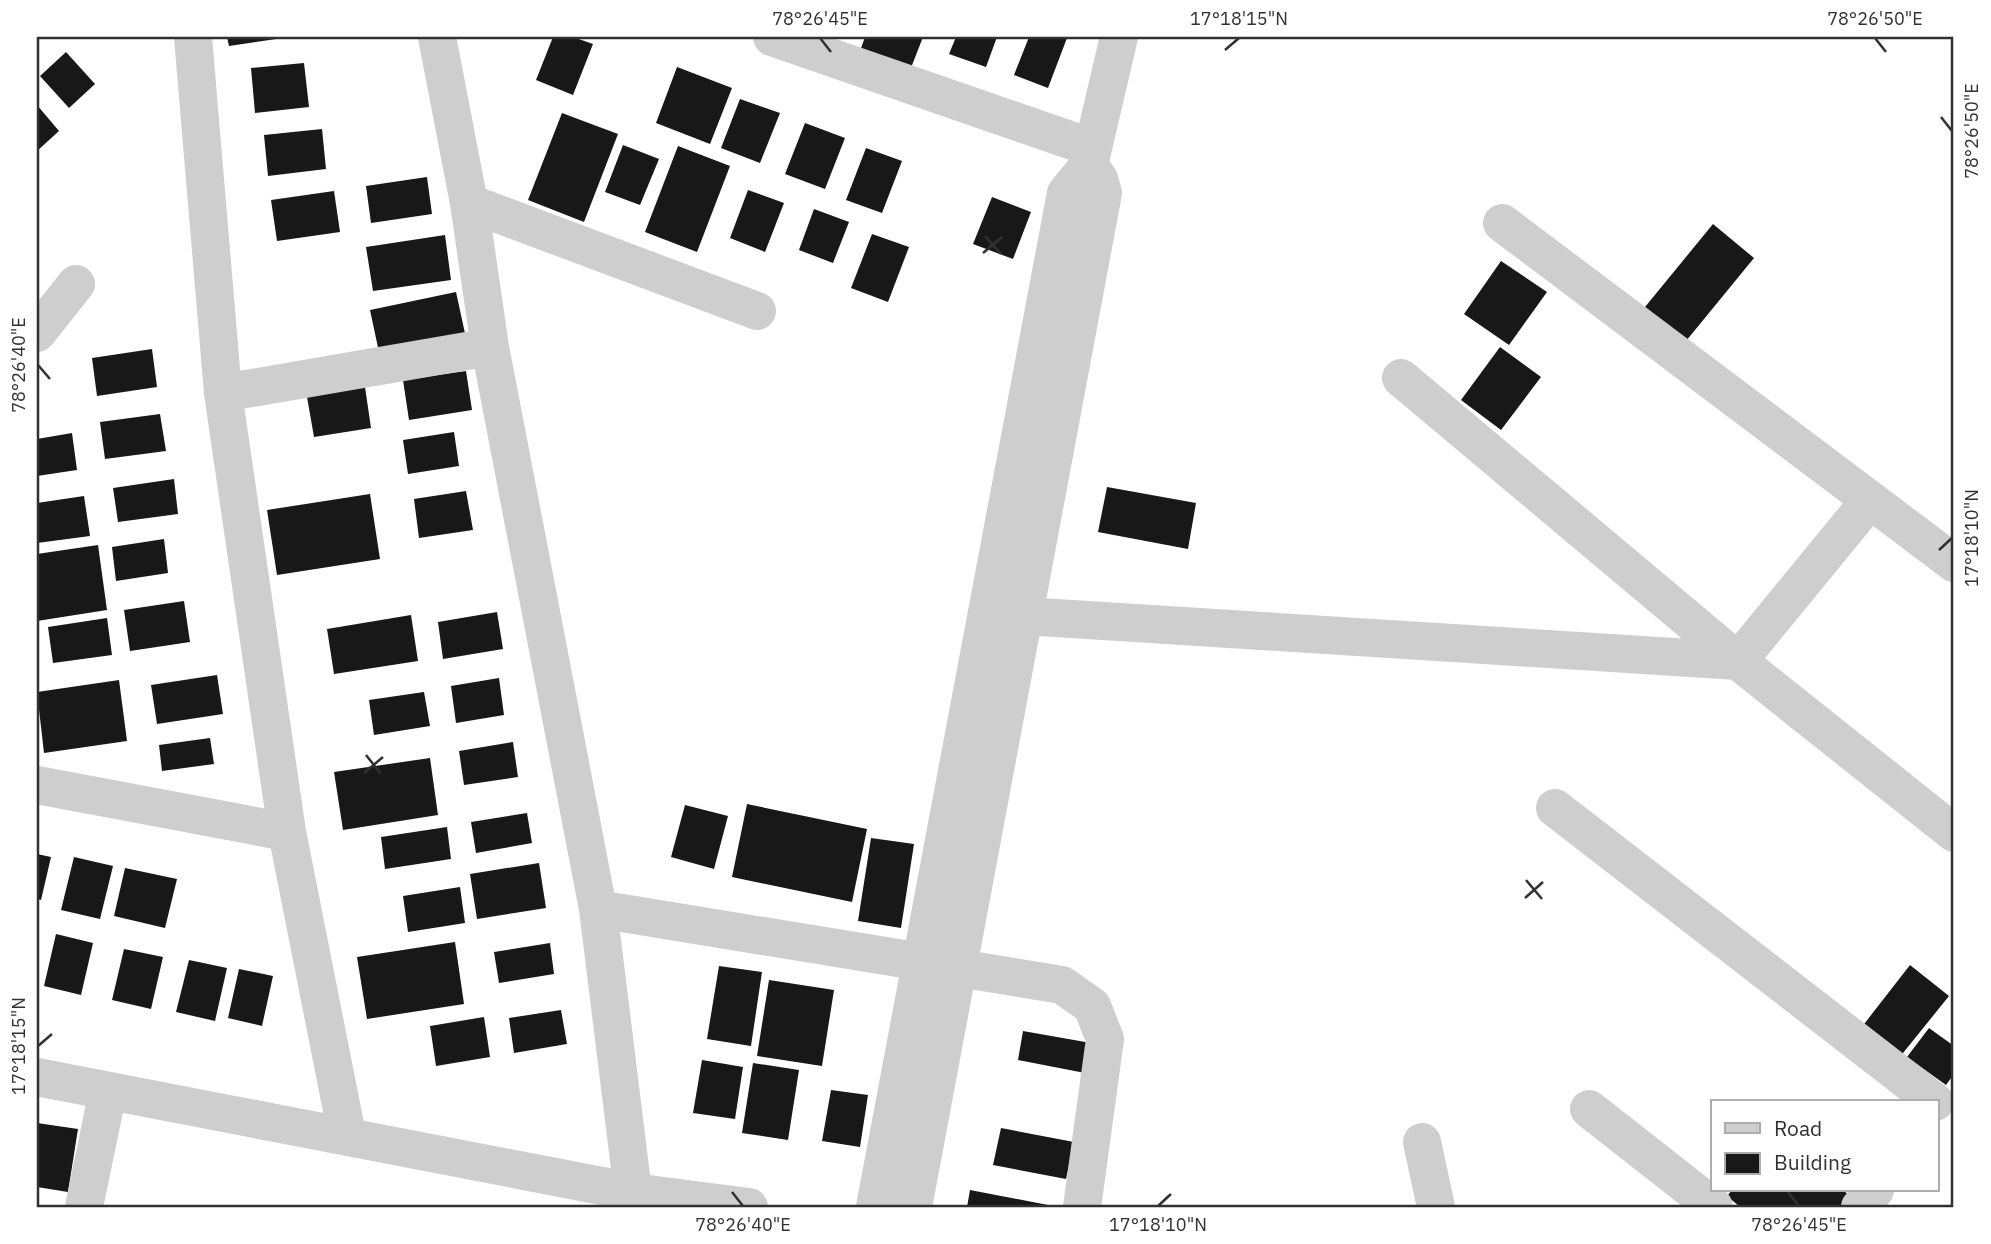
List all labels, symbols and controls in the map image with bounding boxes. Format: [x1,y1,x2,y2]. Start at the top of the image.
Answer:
text: 78°26'45"E [772,7,868,30]
text: 17°18'15"N [1190,7,1288,30]
text: 78°26'50"E [1827,7,1923,30]
text: 78°26'50"E [1960,83,1983,179]
text: 78°26'40"E [7,317,30,413]
text: 17°18'10"N [1960,489,1983,587]
text: 17°18'15"N [7,997,30,1095]
legend [1711,1100,1938,1192]
text: Road [1774,1114,1822,1142]
text: Building [1774,1148,1851,1176]
text: 78°26'40"E [695,1213,791,1236]
text: 17°18'10"N [1109,1213,1207,1236]
text: 78°26'45"E [1751,1213,1847,1236]

